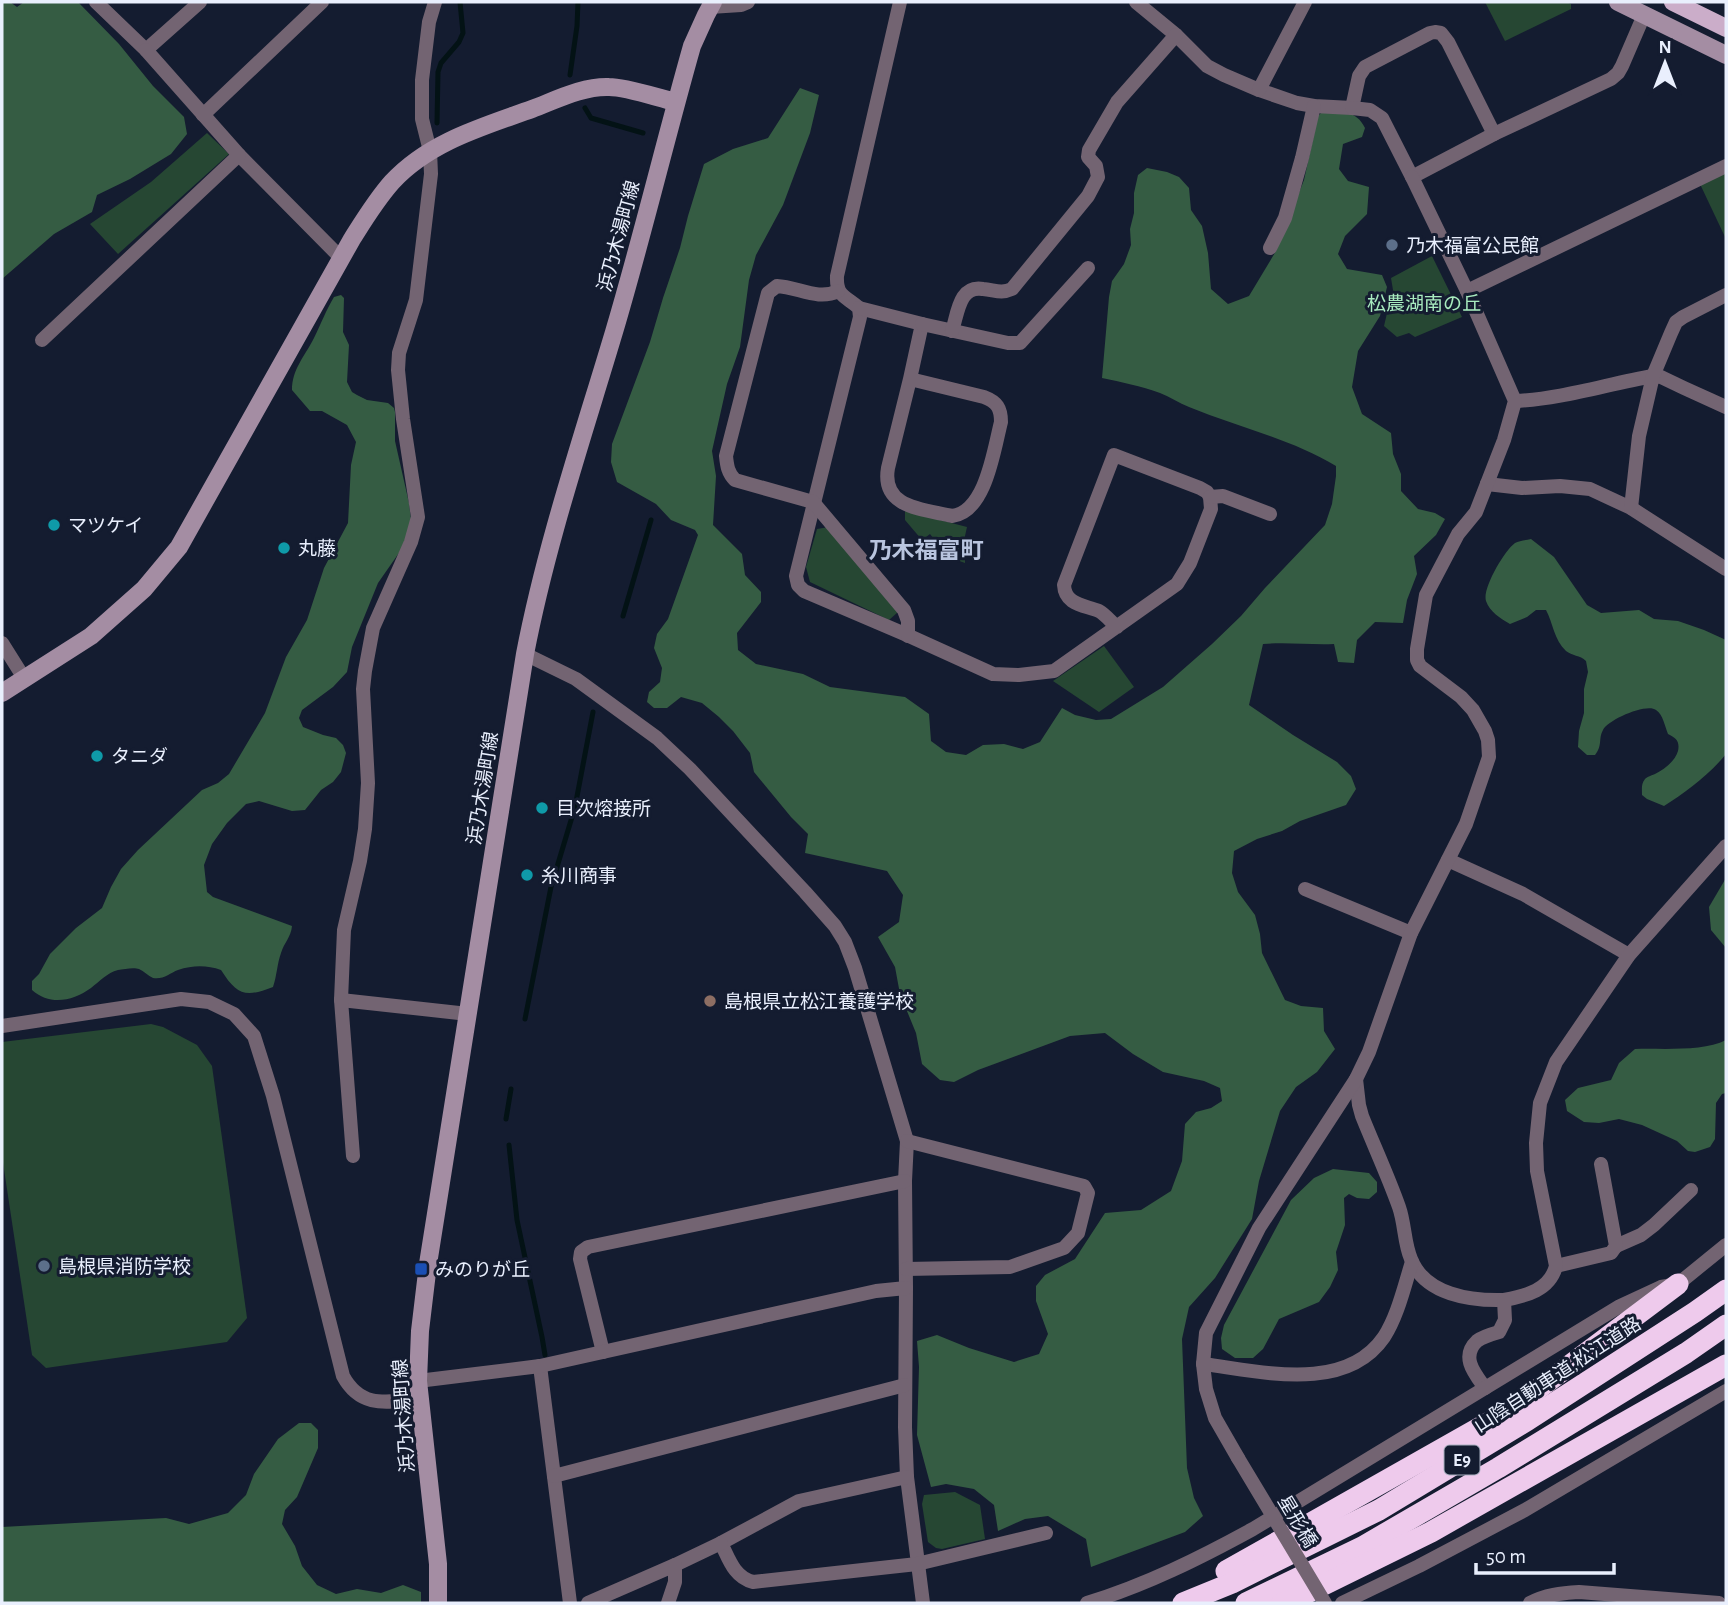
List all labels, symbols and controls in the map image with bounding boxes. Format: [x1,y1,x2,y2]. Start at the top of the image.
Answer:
north arrow [1630,28,1700,98]
text: N [1658,38,1672,57]
street label: 浜乃木湯町線 [595,179,643,294]
place label: 乃木福富公民館 [1406,235,1539,256]
marker: 乃木福富公民館 [1384,237,1400,253]
park label: 松農湖南の丘 [1367,293,1481,314]
place label: マツケイ [68,516,144,536]
marker: マツケイ [46,517,62,533]
place label: 丸藤 [298,538,336,559]
district label: 乃木福富町 [869,538,984,563]
marker: 丸藤 [276,540,292,556]
street label: 浜乃木湯町線 [464,730,502,846]
place label: タニダ [111,746,168,767]
marker: タニダ [89,748,105,764]
place label: 目次熔接所 [556,799,651,819]
marker: 目次熔接所 [534,800,550,816]
place label: 糸川商事 [541,866,617,886]
marker: 糸川商事 [519,867,535,883]
place label: 島根県立松江養護学校 [724,991,914,1012]
marker: 島根県立松江養護学校 [702,993,718,1009]
place label: 島根県消防学校 [58,1256,191,1277]
marker: 島根県消防学校 [36,1258,52,1274]
place label: みのりが丘 [435,1259,530,1280]
marker: みのりが丘 [413,1261,429,1277]
street label: 山陰自動車道;松江道路 [1470,1313,1644,1436]
street label: 浜乃木湯町線 [390,1358,418,1473]
road number: E9 [1444,1446,1480,1475]
street label: 星形橋 [1274,1492,1320,1551]
scale bar [1476,1532,1614,1576]
text: 50 m [1486,1546,1526,1567]

